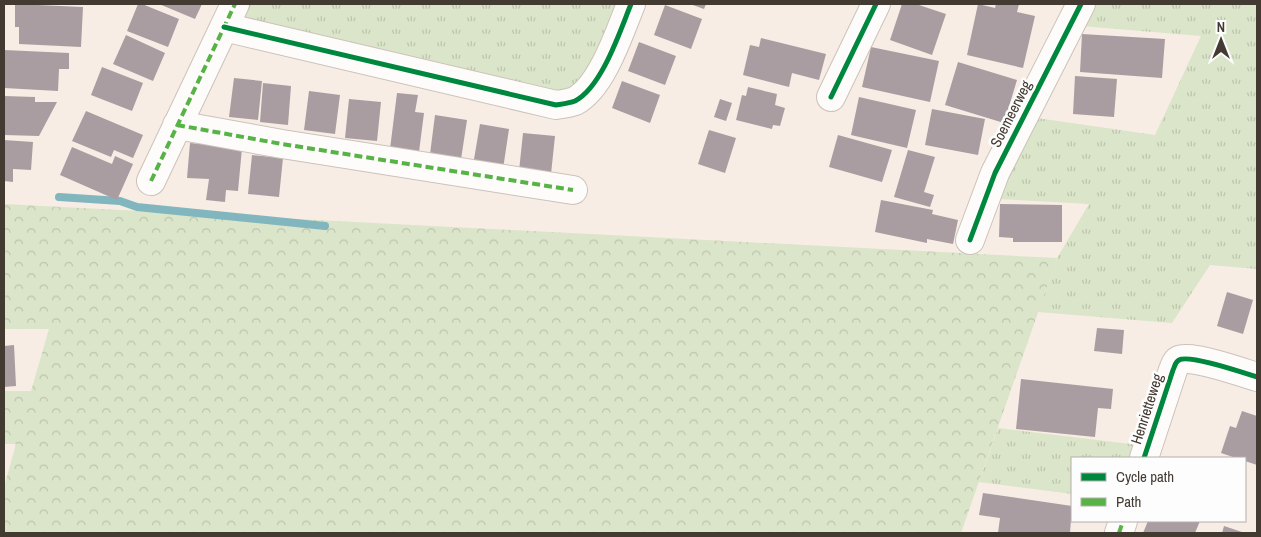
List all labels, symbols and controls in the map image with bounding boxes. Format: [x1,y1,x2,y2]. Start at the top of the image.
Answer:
north arrow [1196,15,1246,65]
text: N [1217,18,1225,36]
street label: Soemeerweg [985,77,1036,151]
street label: Henrietteweg [1125,371,1168,447]
legend [1071,457,1246,522]
text: Cycle path [1116,466,1174,487]
text: Path [1116,491,1141,512]

